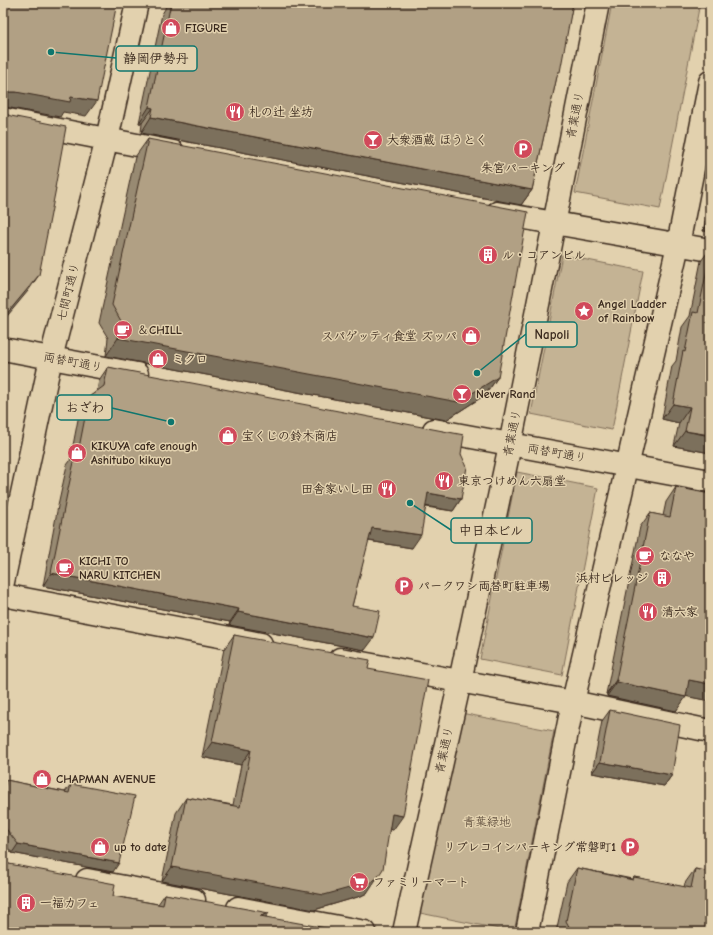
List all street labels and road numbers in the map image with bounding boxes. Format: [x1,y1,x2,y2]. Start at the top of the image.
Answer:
street label: 青葉通り [564,90,586,140]
street label: 七間町通り [54,261,82,323]
street label: 両替町通り [42,349,104,375]
street label: 青葉通り [501,408,523,458]
street label: 両替町通り [526,441,588,465]
street label: 青葉通り [432,725,456,775]

